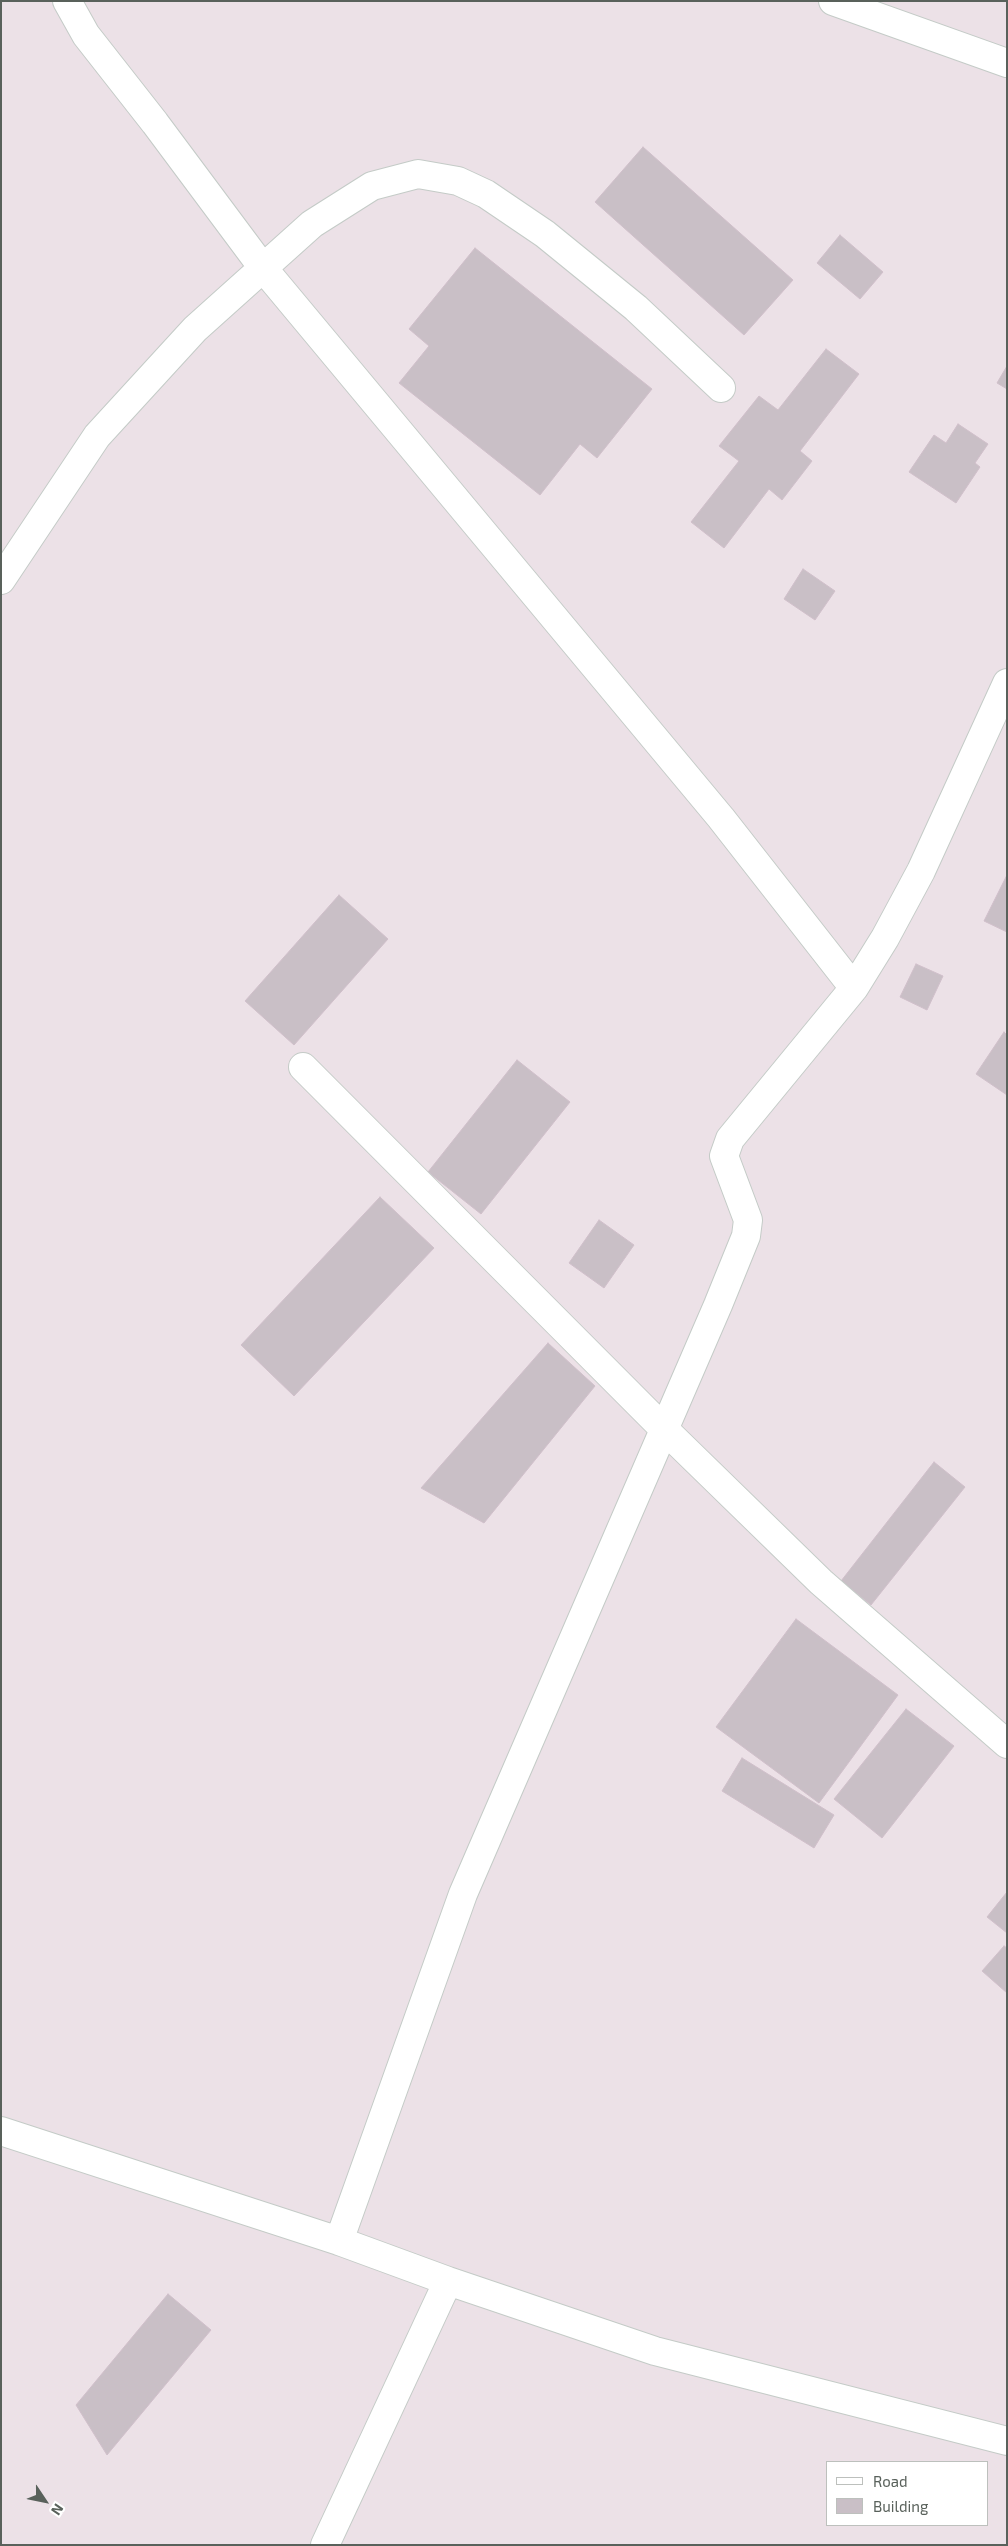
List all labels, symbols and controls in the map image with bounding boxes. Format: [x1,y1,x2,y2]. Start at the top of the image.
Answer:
legend [826,2461,988,2526]
text: Road [873,2472,908,2490]
north arrow [20,2476,70,2526]
text: Building [873,2497,928,2515]
text: N [48,2501,68,2519]

